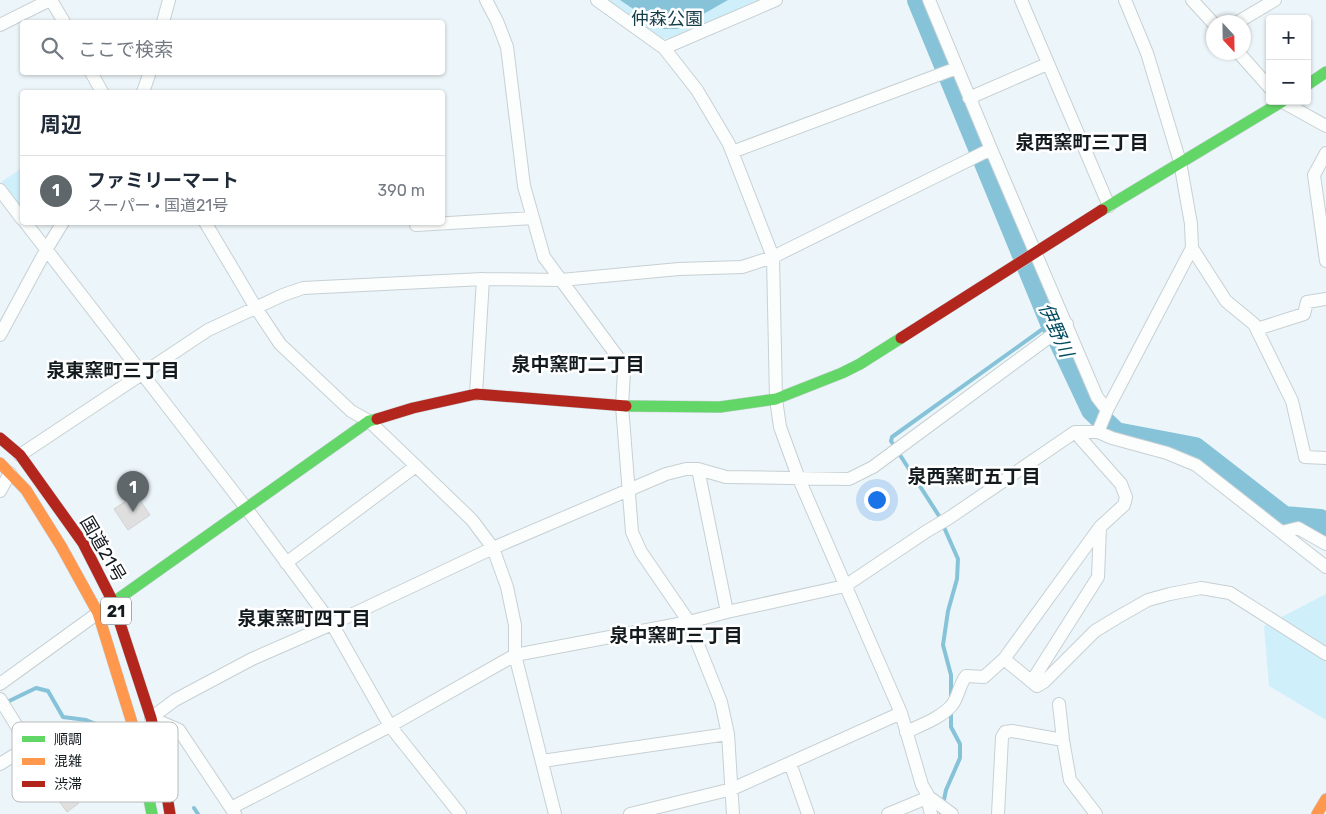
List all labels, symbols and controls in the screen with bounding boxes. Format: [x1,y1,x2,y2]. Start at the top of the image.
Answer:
park label: 仲森公園 [631,8,703,30]
north arrow [1206,15,1251,60]
map controls [1266,15,1311,105]
button: + [1266,15,1311,60]
search box [20,20,445,75]
icon: search [38,34,66,62]
text: ここで検索 [78,38,173,61]
button: − [1266,60,1311,105]
text: 周辺 [40,112,82,137]
district label: 泉西窯町三丁目 [1015,131,1149,154]
text: ファミリーマート [87,169,239,192]
text: 1 [52,181,60,200]
text: 390 m [378,181,425,200]
text: スーパー · 国道21号 [87,196,228,215]
water label: 伊野川 [1034,299,1079,363]
district label: 泉中窯町二丁目 [511,353,645,376]
district label: 泉東窯町三丁目 [46,359,180,382]
district label: 泉西窯町五丁目 [907,465,1041,488]
pin: 1 [117,471,149,512]
your location [864,487,890,513]
street label: 国道21号 [75,512,131,586]
road number: 21 [101,598,131,624]
district label: 泉東窯町四丁目 [237,607,371,630]
district label: 泉中窯町三丁目 [609,624,743,647]
legend [12,722,178,802]
text: 順調 [54,731,82,748]
text: 混雑 [54,753,82,770]
text: 渋滞 [54,776,82,793]

